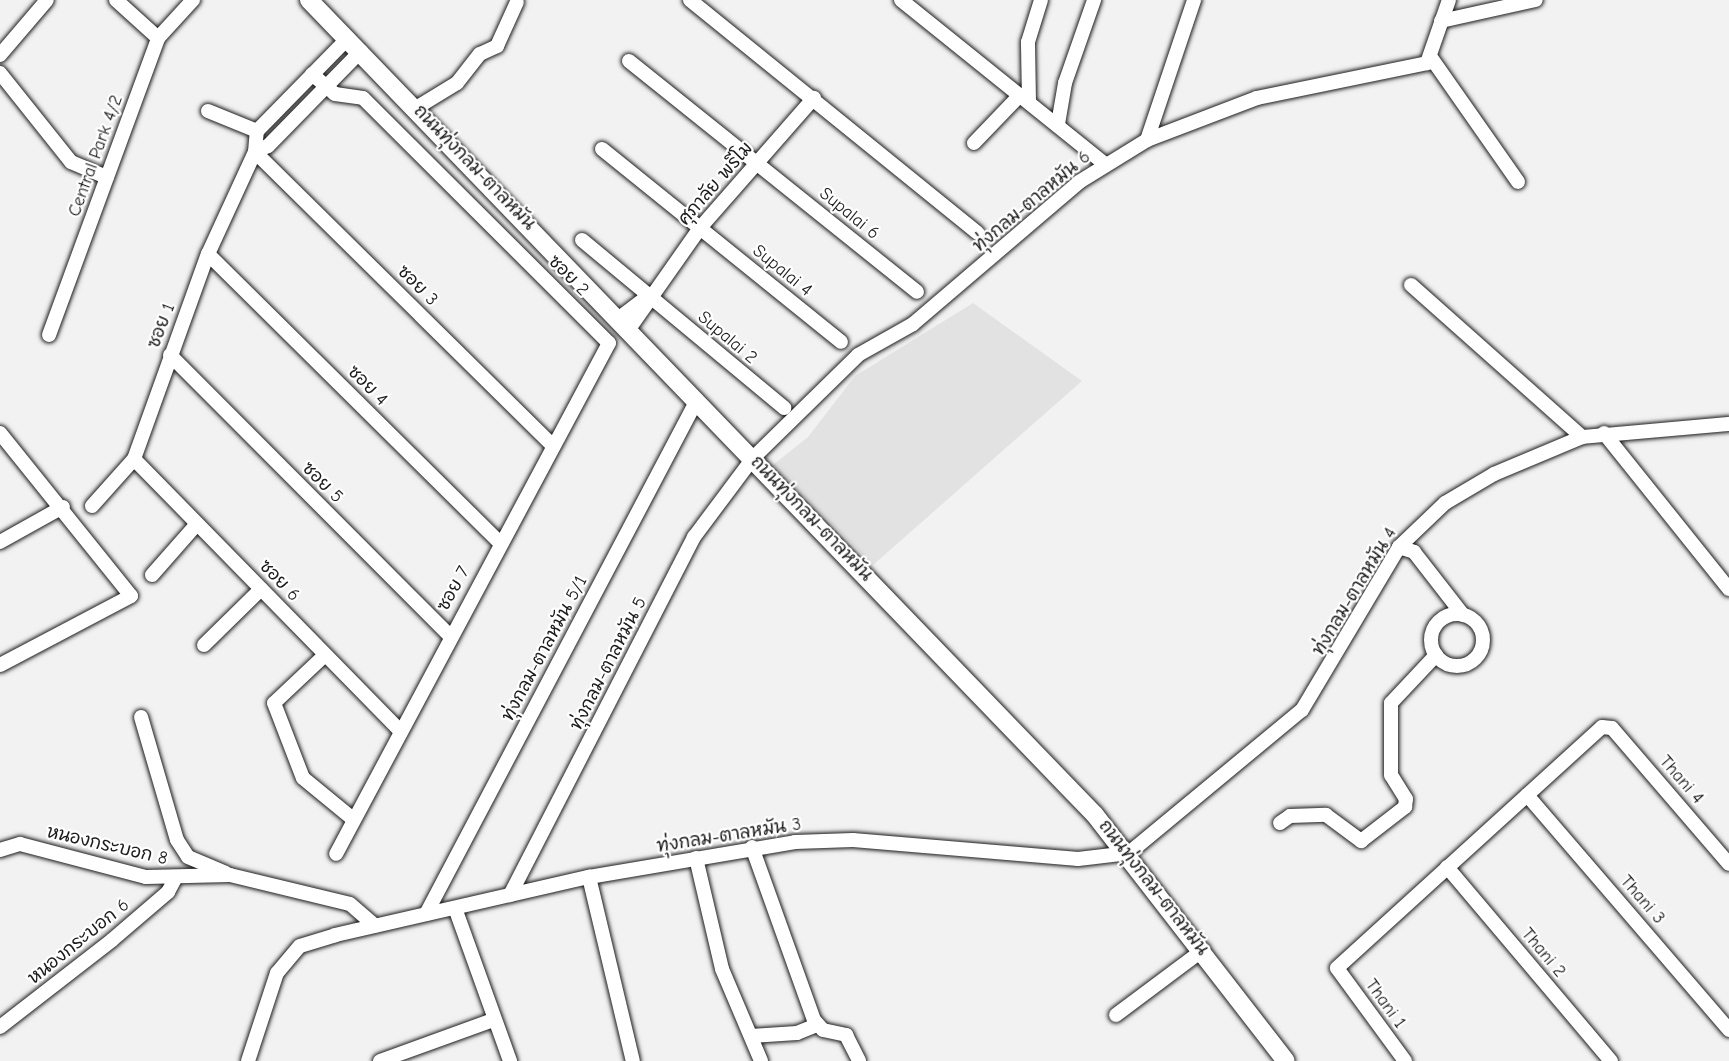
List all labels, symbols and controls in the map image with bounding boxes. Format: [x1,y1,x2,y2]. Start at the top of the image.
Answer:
street label: Central Park 4/2 [64,92,128,220]
street label: ถนนทุ่งกลม-ตาลหมัน [409,101,539,235]
street label: ศุภาลัย พรีโม [674,138,758,230]
street label: ทุ่งกลม-ตาลหมัน 6 [969,147,1095,257]
street label: Supalai 6 [815,183,883,245]
street label: Supalai 4 [748,241,816,301]
street label: ซอย 2 [543,251,593,301]
street label: ซอย 3 [392,261,442,311]
street label: ซอย 1 [144,300,180,352]
street label: Supalai 2 [693,307,761,369]
street label: ซอย 4 [342,361,392,411]
street label: ถนนทุ่งกลม-ตาลหมัน [746,452,876,586]
street label: ซอย 5 [297,458,347,508]
street label: ทุ่งกลม-ตาลหมัน 4 [1308,524,1402,660]
street label: ซอย 6 [254,556,304,606]
street label: ซอย 7 [433,563,475,615]
street label: ทุ่งกลม-ตาลหมัน 5/1 [497,573,593,725]
street label: ทุ่งกลม-ตาลหมัน 5 [566,594,652,734]
street label: Thani 4 [1654,751,1708,809]
street label: ทุ่งกลม-ตาลหมัน 3 [655,814,803,858]
street label: ถนนทุ่งกลม-ตาลหมัน [1093,816,1213,960]
street label: หนองกระบอก 8 [45,822,169,870]
street label: Thani 3 [1615,871,1669,929]
street label: หนองกระบอก 6 [24,895,134,989]
street label: Thani 2 [1516,924,1570,982]
street label: Thani 1 [1360,975,1410,1033]

